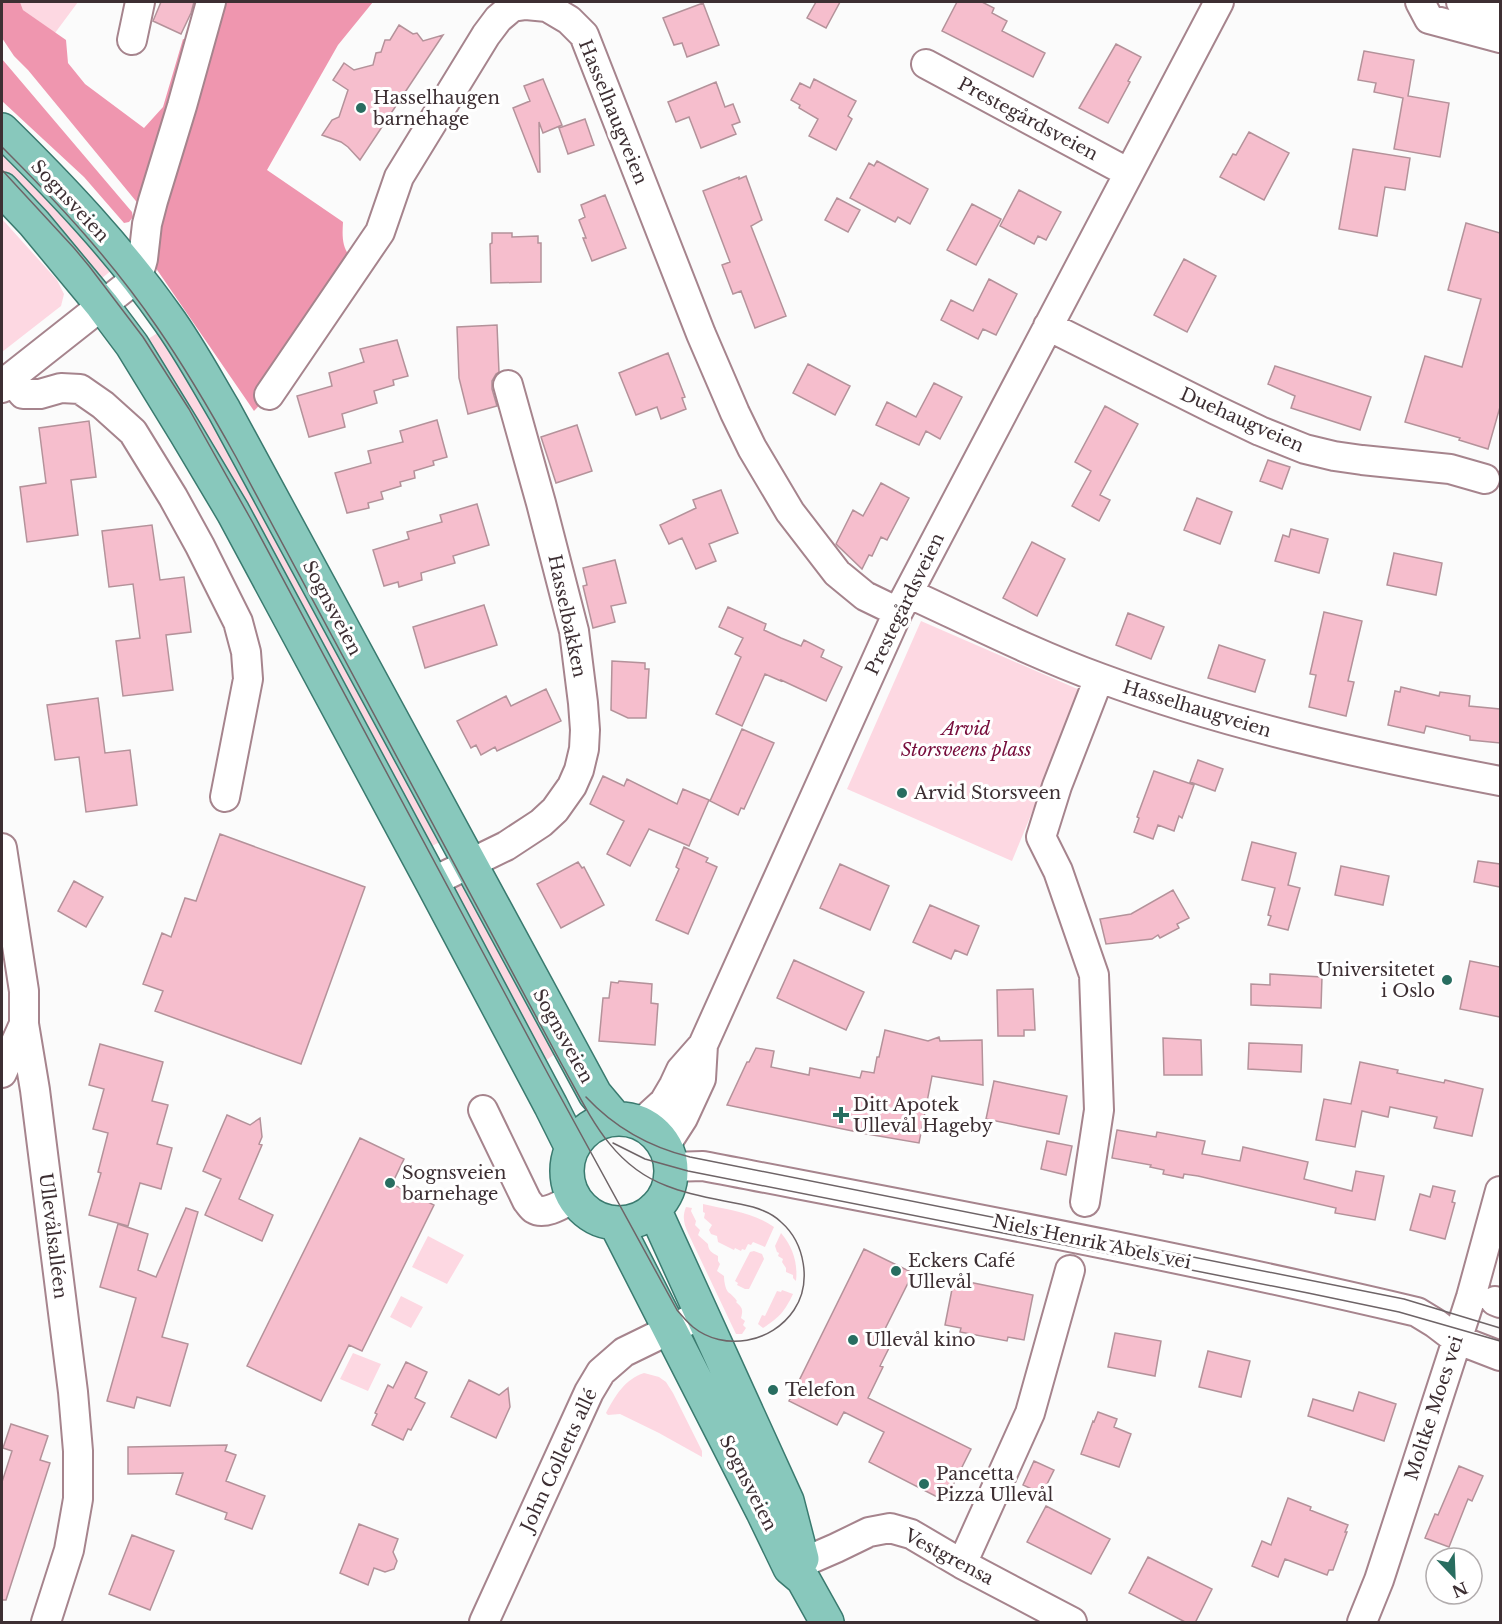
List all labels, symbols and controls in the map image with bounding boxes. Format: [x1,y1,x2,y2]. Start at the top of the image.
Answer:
street label: Hasselhaugveien [574,36,652,188]
street label: Prestegårdsveien [954,73,1102,165]
place label: Hasselhaugen barnehage [372,87,500,130]
marker: Hasselhaugen barnehage [354,101,368,115]
street label: Sognsveien [26,155,114,247]
street label: Duehaugveien [1177,383,1307,457]
street label: Prestegårdsveien [861,529,949,679]
street label: Hasselbakken [543,553,591,679]
street label: Sognsveien [298,557,366,659]
street label: Hasselhaugveien [1120,676,1274,742]
park label: Arvid Storsveens plass [901,718,1031,761]
place label: Arvid Storsveen [913,782,1061,804]
marker: Arvid Storsveen [895,786,909,800]
place label: Universitetet i Oslo [1317,959,1435,1002]
marker: Universitetet i Oslo [1440,973,1454,987]
street label: Sognsveien [528,985,598,1087]
place label: Ditt Apotek Ullevål Hageby [853,1094,993,1137]
marker: Ditt Apotek Ullevål Hageby [834,1108,848,1122]
place label: Sognsveien barnehage [401,1162,506,1205]
street label: Ullevålsalléen [34,1172,72,1300]
marker: Sognsveien barnehage [383,1176,397,1190]
street label: Niels Henrik Abels vei [991,1210,1193,1274]
place label: Eckers Café Ullevål [908,1250,1015,1293]
marker: Eckers Café Ullevål [889,1264,903,1278]
place label: Ullevål kino [865,1329,975,1351]
marker: Ullevål kino [846,1333,860,1347]
street label: Moltke Moes vei [1400,1333,1468,1483]
place label: Telefon [785,1379,855,1401]
marker: Telefon [766,1383,780,1397]
street label: John Colletts allé [515,1385,602,1537]
street label: Sognsveien [715,1432,781,1534]
place label: Pancetta Pizza Ullevål [936,1463,1054,1506]
marker: Pancetta Pizza Ullevål [917,1477,931,1491]
street label: Vestgrensa [900,1524,997,1590]
north arrow [1424,1546,1484,1606]
text: N [1449,1578,1471,1602]

